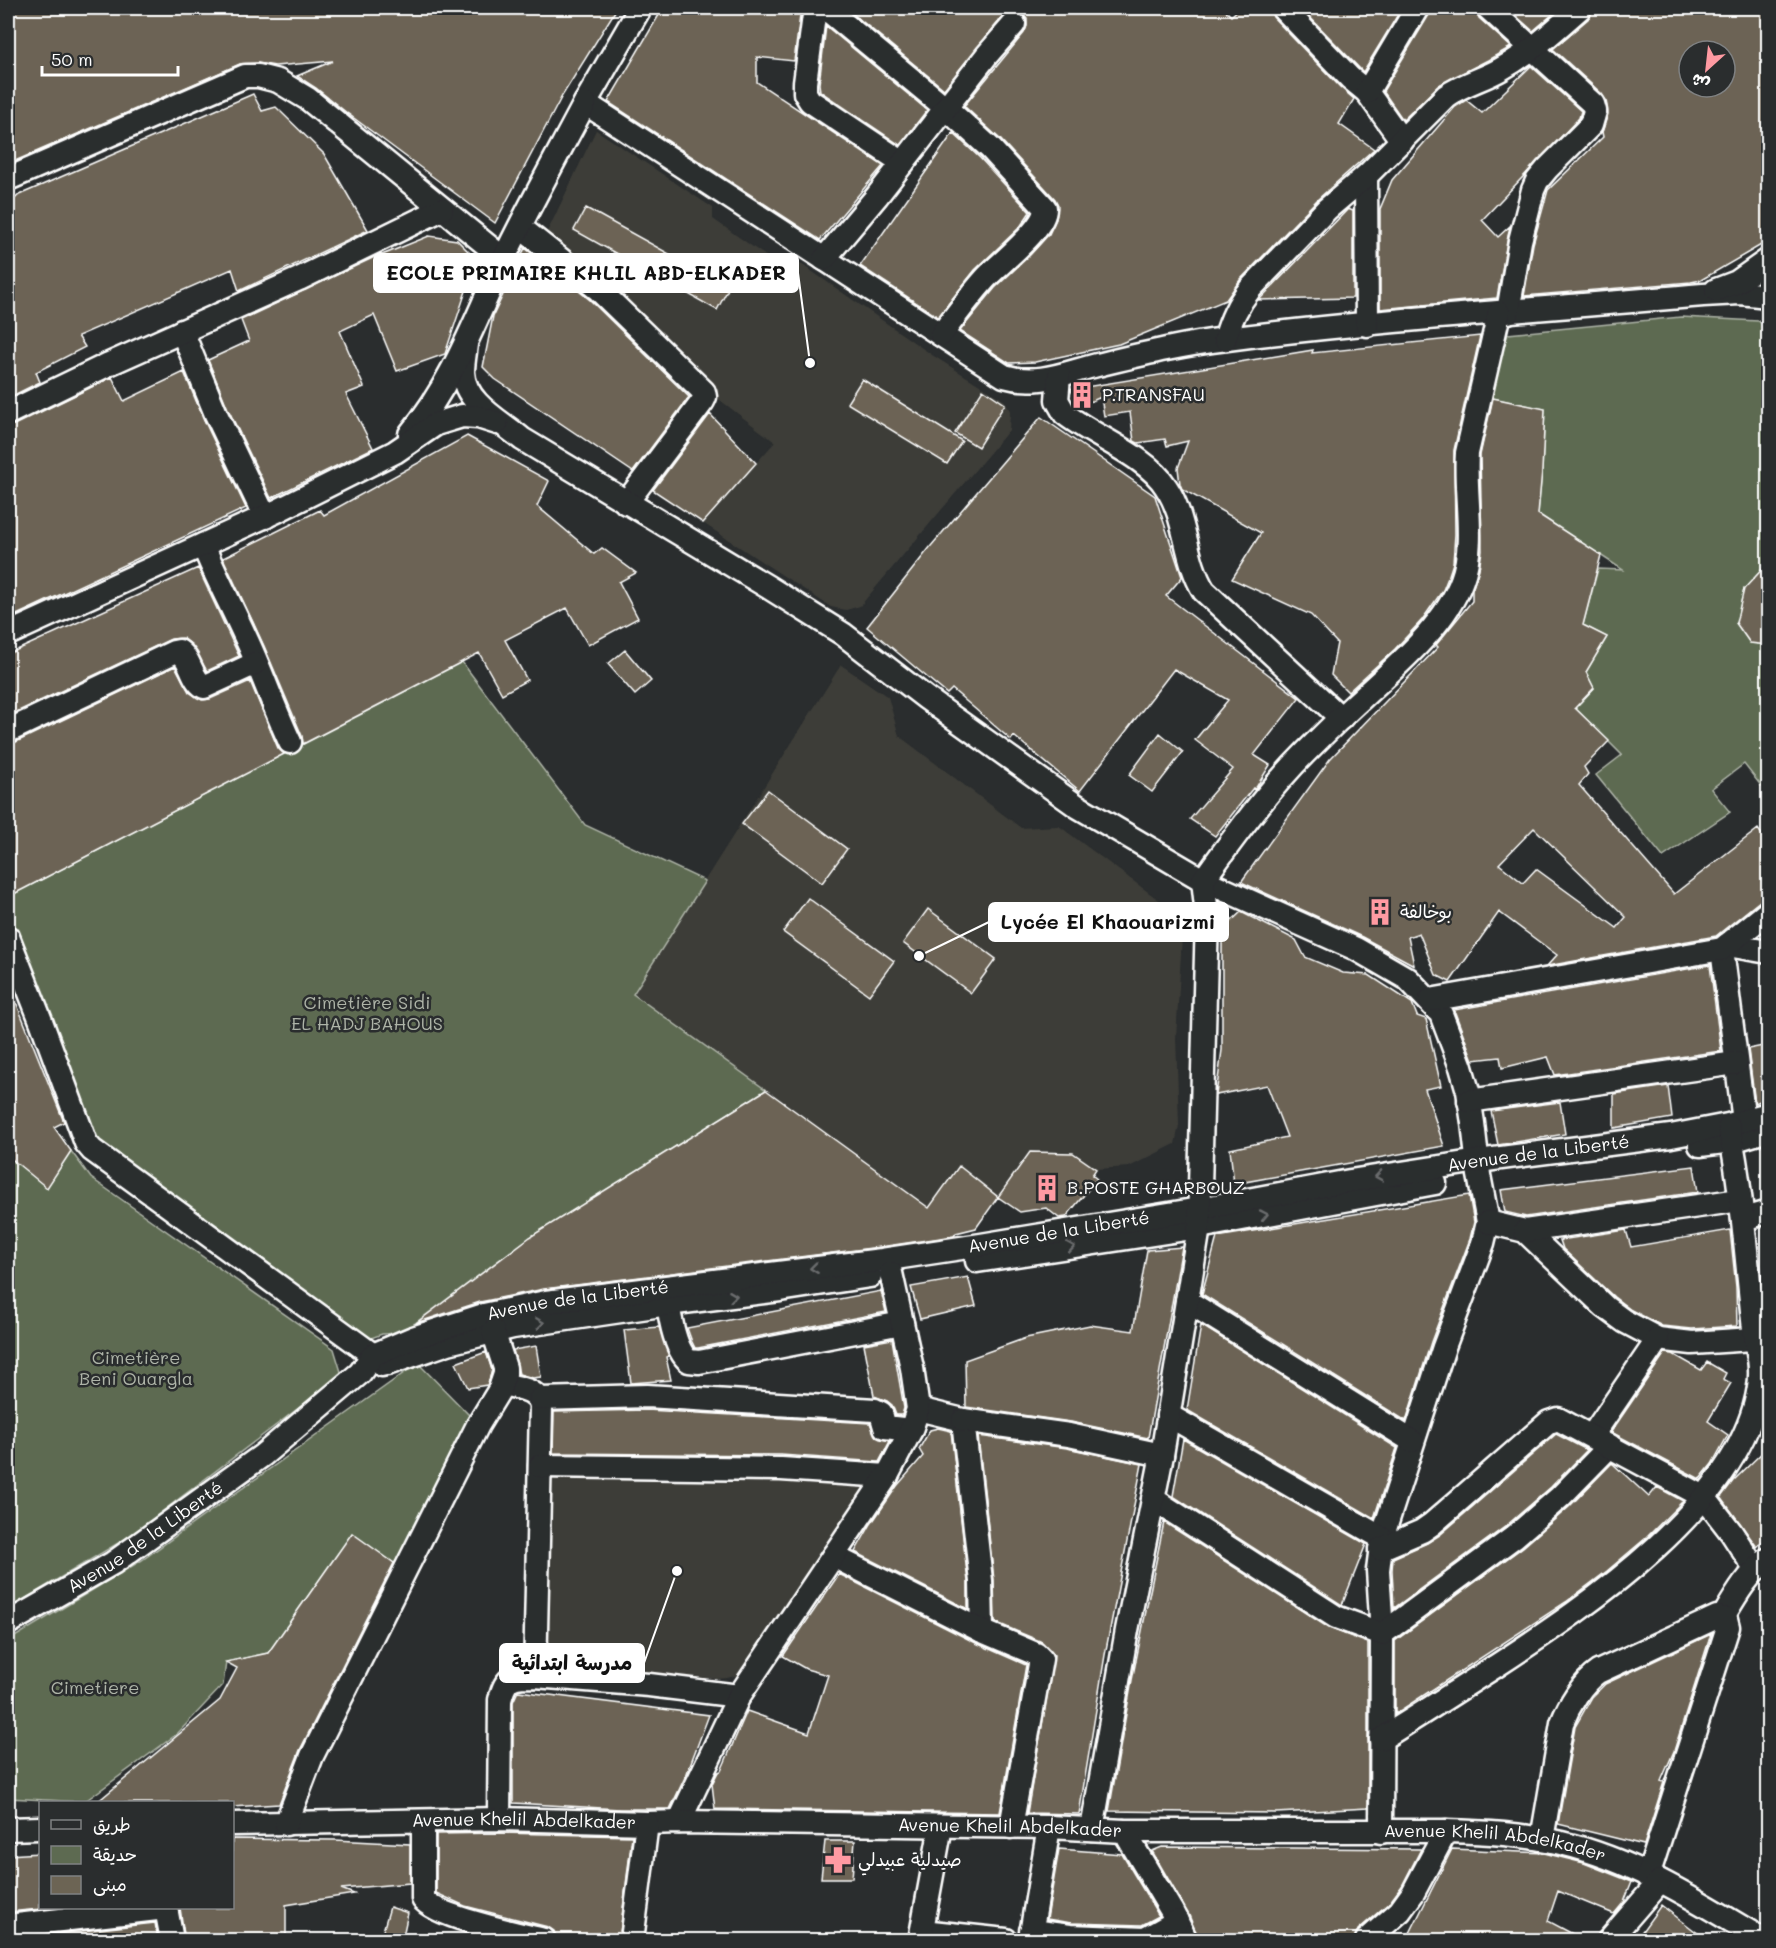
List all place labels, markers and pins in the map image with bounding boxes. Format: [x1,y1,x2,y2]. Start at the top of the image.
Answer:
callout: ECOLE PRIMAIRE KHLIL ABD-ELKADER [374,254,798,292]
building icon: P.TRANSFAU [1067,380,1097,410]
place label: P.TRANSFAU [1102,382,1205,406]
building icon: بوخالفة [1365,897,1395,927]
place label: بوخالفة [1400,899,1452,923]
callout: Lycée El Khaouarizmi [989,903,1228,941]
building icon: B.POSTE GHARBOUZ [1032,1173,1062,1203]
place label: B.POSTE GHARBOUZ [1067,1175,1245,1199]
callout: مدرسة ابتدائية [500,1644,644,1682]
pharmacy icon: صيدلية عبيدلي [823,1845,853,1875]
place label: صيدلية عبيدلي [858,1847,962,1876]

